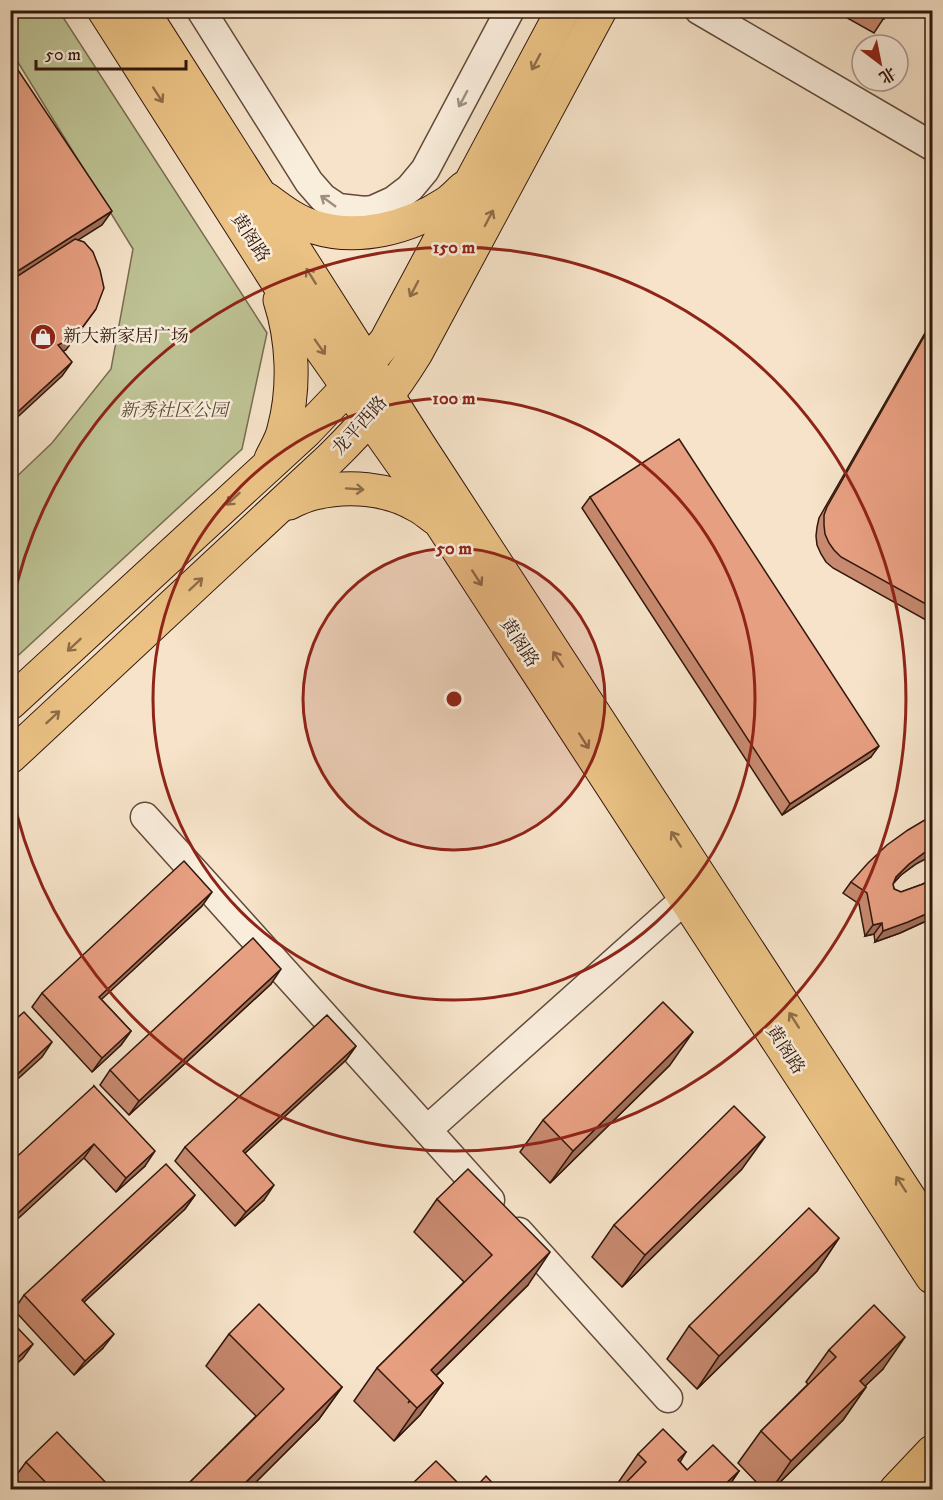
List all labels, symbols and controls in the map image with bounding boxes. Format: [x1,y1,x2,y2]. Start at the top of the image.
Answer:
scale bar [36,33,186,71]
north arrow [850,33,910,93]
text: 50 m [45,44,81,66]
one-way arrow [530,53,542,70]
text: 北 [875,62,900,88]
one-way arrow [152,86,164,103]
one-way arrow [457,90,469,107]
one-way arrow [320,194,336,207]
street label: 黄阁路 [226,209,274,267]
one-way arrow [484,209,495,227]
text: 150 m [433,237,476,259]
one-way arrow [304,268,316,285]
one-way arrow [408,280,419,298]
shop icon: 新大新家居广场 [28,322,58,352]
place label: 新大新家居广场 [63,326,189,348]
one-way arrow [314,339,326,355]
text: 100 m [432,388,476,410]
street label: 龙平西路 [328,392,392,460]
park label: 新秀社区公园 [120,400,231,422]
one-way arrow [345,484,365,495]
one-way arrow [225,492,240,506]
text: 50 m [435,538,472,560]
one-way arrow [472,569,484,586]
one-way arrow [188,577,203,591]
street label: 黄阁路 [495,614,543,672]
one-way arrow [67,638,82,652]
one-way arrow [551,650,564,667]
centre of rings [444,689,464,709]
one-way arrow [46,710,61,724]
one-way arrow [578,733,590,749]
one-way arrow [670,832,682,848]
one-way arrow [788,1013,800,1029]
street label: 黄阁路 [761,1021,809,1079]
one-way arrow [894,1175,907,1192]

